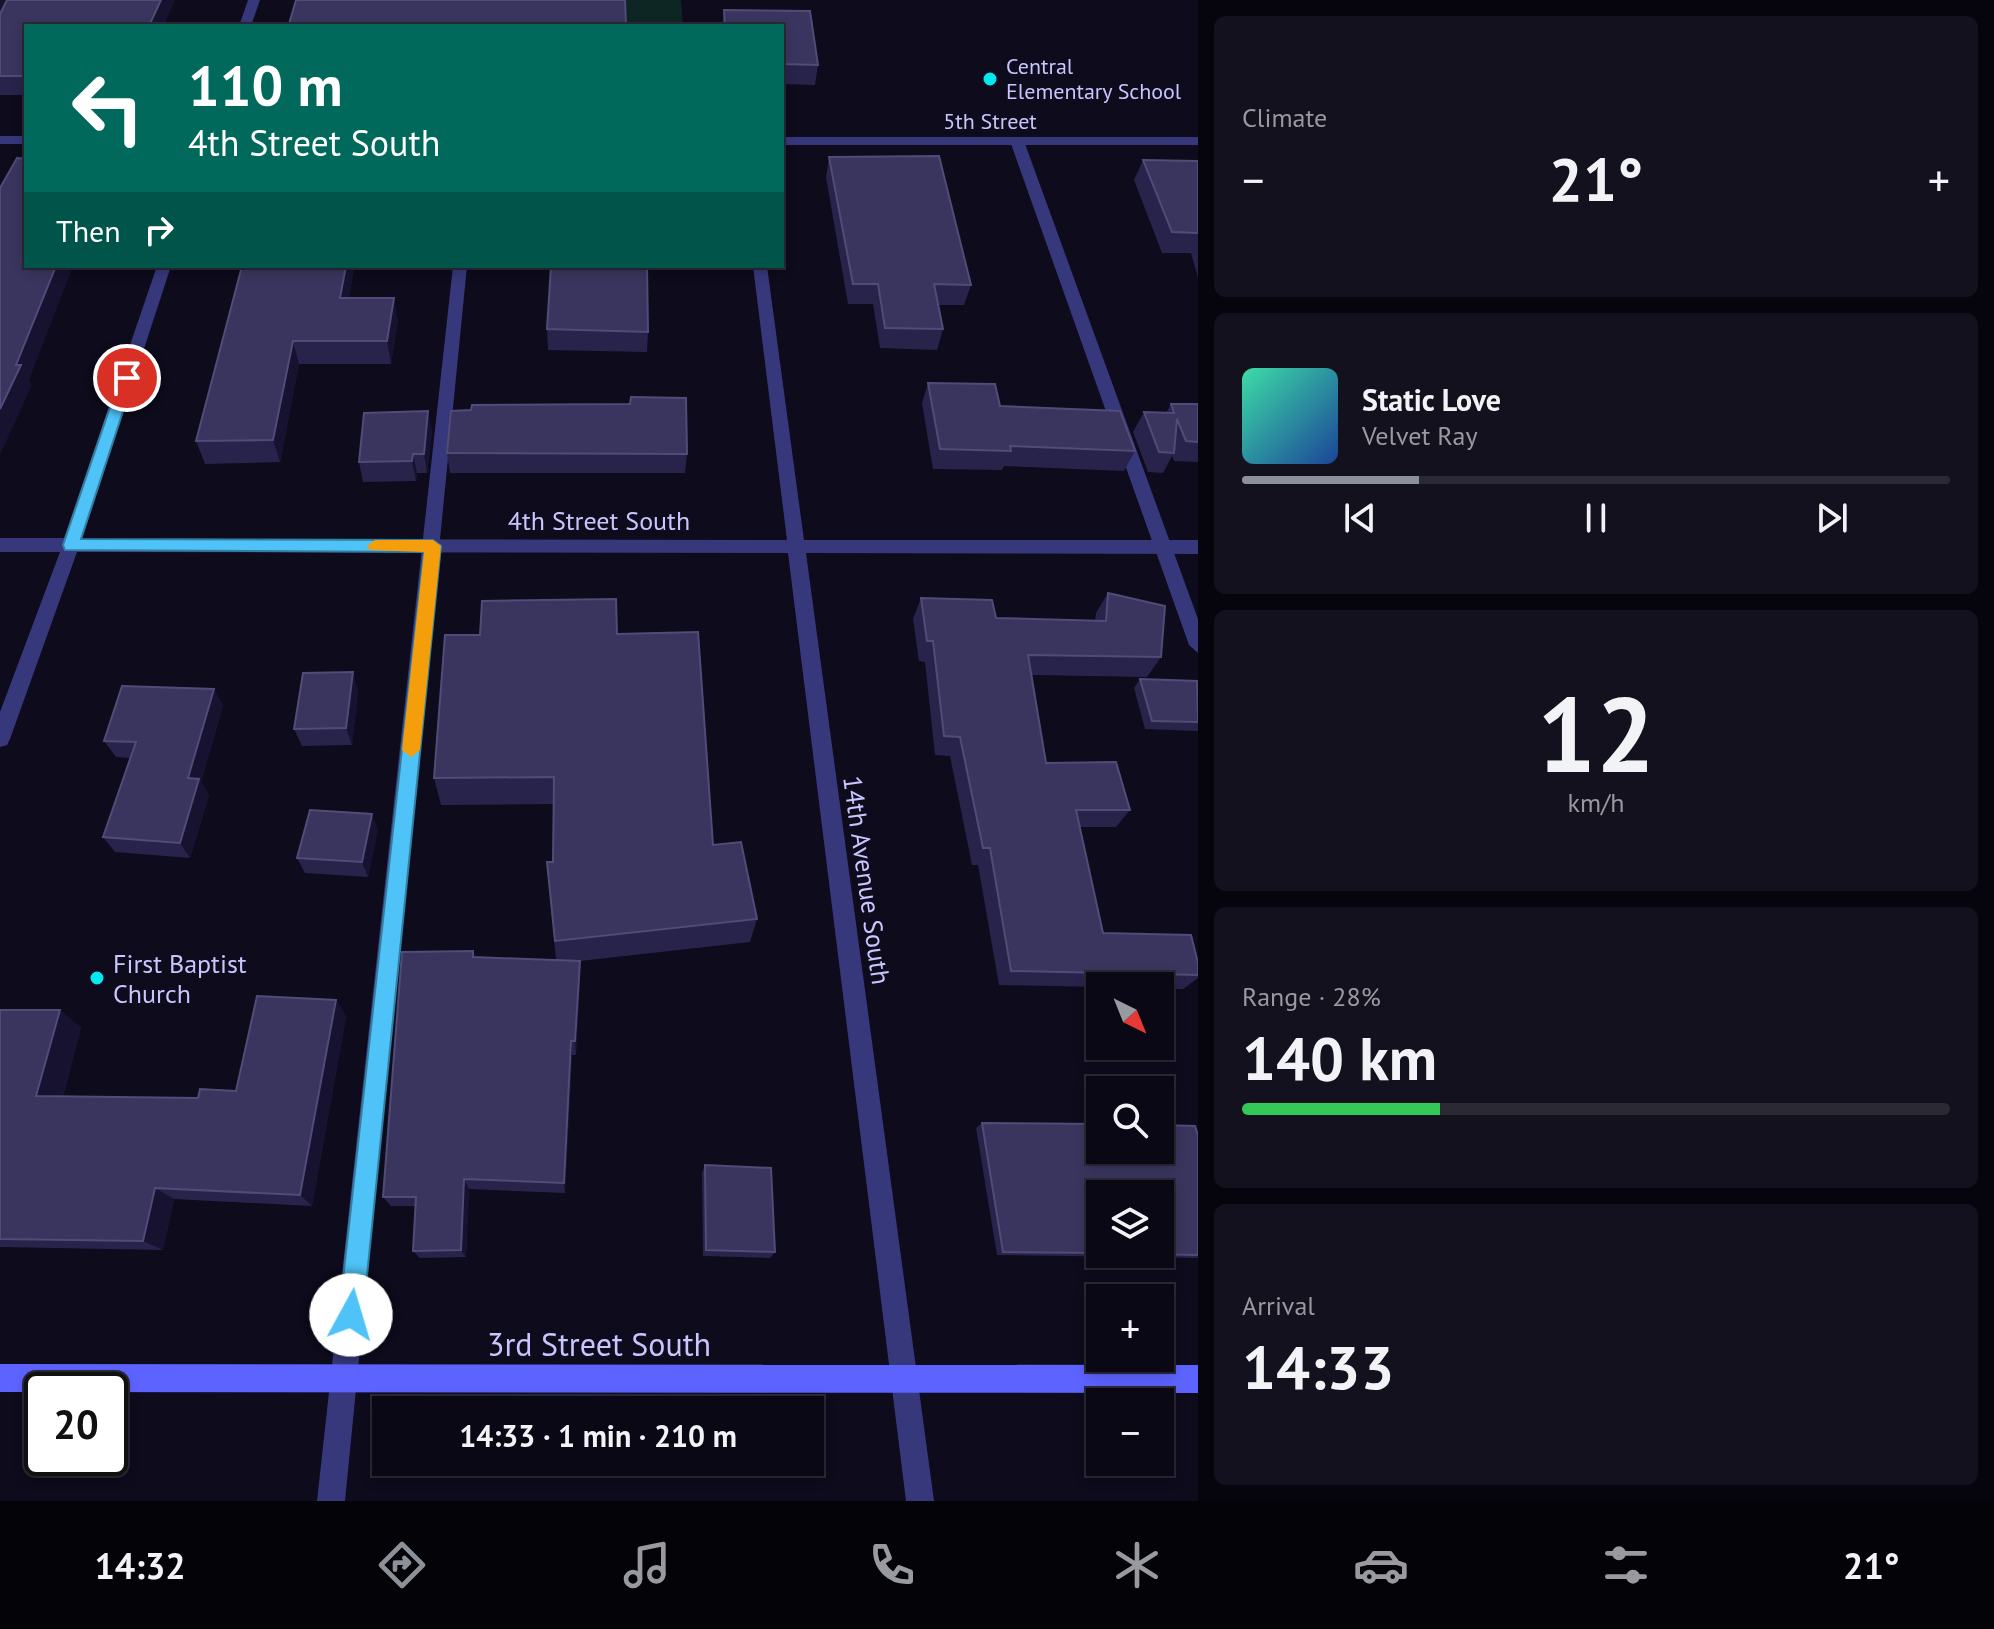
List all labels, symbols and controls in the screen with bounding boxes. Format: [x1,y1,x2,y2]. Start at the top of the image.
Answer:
text: 110 m [188,49,343,121]
place label: Central Elementary School [1006,52,1182,105]
icon: left [56,56,160,160]
marker: Central Elementary School [981,70,999,88]
text: Climate [1242,101,1327,134]
street label: 5th Street [943,107,1037,135]
text: 4th Street South [188,119,440,166]
text: 21° [1549,140,1643,218]
text: − [1242,151,1264,208]
text: + [1928,151,1950,208]
icon: right [137,208,181,252]
text: Then [56,211,121,250]
pin [93,344,161,412]
icon: arrive [105,356,149,400]
text: Static Love [1362,380,1501,419]
text: Velvet Ray [1362,419,1478,452]
icon: previous [1338,496,1382,540]
icon: pause [1574,496,1618,540]
icon: next [1810,496,1854,540]
street label: 4th Street South [508,504,690,537]
text: 12 [1537,666,1655,801]
street label: 14th Avenue South [836,774,898,986]
text: km/h [1568,786,1625,819]
place label: First Baptist Church [113,947,247,1010]
marker: First Baptist Church [88,969,106,987]
north arrow [1086,972,1174,1060]
map controls [1086,972,1174,1476]
text: Range · 28% [1242,980,1381,1013]
text: 140 km [1242,1019,1437,1097]
button: search [1086,1076,1174,1164]
button: layers [1086,1180,1174,1268]
position arrow [309,1273,393,1357]
button: + [1086,1284,1174,1372]
text: Arrival [1242,1289,1315,1322]
street label: 3rd Street South [487,1323,711,1365]
text: 14:33 [1242,1328,1394,1406]
speed limit sign: 20 [24,1372,128,1476]
button: − [1086,1388,1174,1476]
text: 14:33 · 1 min · 210 m [459,1416,737,1455]
icon: directions [374,1537,430,1593]
icon: music [619,1537,675,1593]
icon: phone [864,1537,920,1593]
icon: climate [1109,1537,1165,1593]
icon: car [1353,1537,1409,1593]
icon: filters [1598,1537,1654,1593]
text: 14:32 [94,1542,186,1589]
text: 21° [1843,1542,1900,1589]

